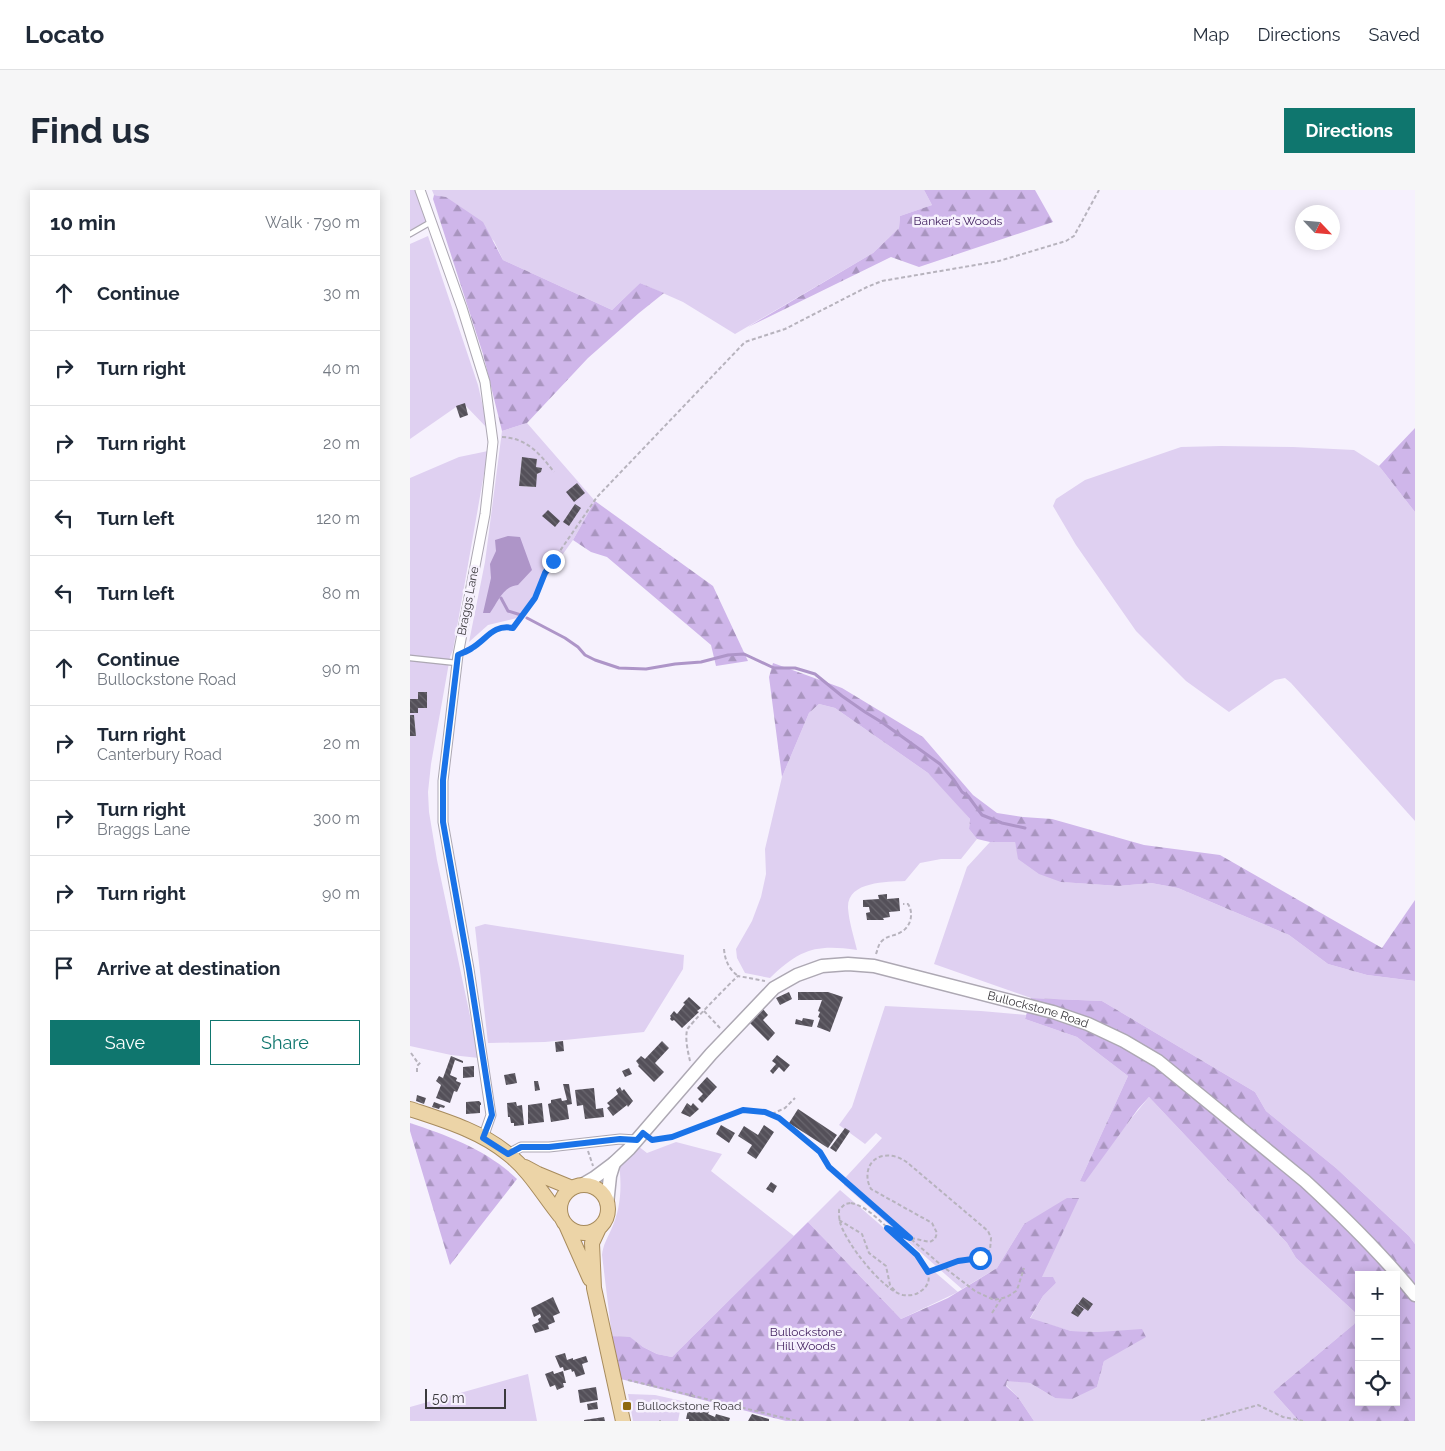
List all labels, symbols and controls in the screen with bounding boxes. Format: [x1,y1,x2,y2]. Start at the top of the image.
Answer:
text: Locato [25,20,104,49]
text: Map [1193,24,1229,45]
text: Directions [1257,24,1341,45]
text: Saved [1369,24,1420,45]
button: Directions [1284,108,1415,153]
text: Find us [30,110,150,151]
north arrow [1295,205,1340,250]
text: 10 min [50,210,116,235]
text: Walk · 790 m [265,213,360,232]
park label: Banker's Woods [914,214,1003,228]
icon: ahead [50,279,78,307]
text: Continue [97,282,180,304]
text: 30 m [323,284,360,303]
icon: right [50,354,78,382]
text: Turn right [97,357,186,379]
text: 40 m [323,359,360,378]
icon: right [50,429,78,457]
text: Turn right [97,432,186,454]
text: 20 m [323,434,360,453]
icon: left [50,504,78,532]
text: Turn left [97,507,174,529]
text: 120 m [316,509,360,528]
route end [542,550,565,573]
street label: Braggs Lane [454,565,482,637]
icon: left [50,579,78,607]
text: Turn left [97,582,174,604]
text: 80 m [322,584,360,603]
text: Continue [97,648,180,670]
icon: ahead [50,654,78,682]
text: 90 m [322,659,360,678]
text: Bullockstone Road [97,670,236,689]
text: Turn right [97,723,186,745]
icon: right [50,729,78,757]
text: 20 m [323,734,360,753]
text: Canterbury Road [97,745,222,764]
text: Turn right [97,798,186,820]
icon: right [50,804,78,832]
text: 300 m [313,809,360,828]
text: Braggs Lane [97,820,190,839]
icon: right [50,879,78,907]
text: Turn right [97,882,186,904]
text: 90 m [322,884,360,903]
icon: arrive [50,954,78,982]
text: Arrive at destination [97,957,281,979]
street label: Bullockstone Road [986,988,1090,1031]
button: Save [50,1020,200,1065]
button: Share [210,1020,360,1065]
route start [969,1247,992,1270]
map controls [1355,1271,1400,1406]
button: + [1355,1271,1400,1316]
button: − [1355,1316,1400,1361]
park label: Bullockstone Hill Woods [770,1325,842,1353]
button: locate [1355,1361,1400,1406]
scale bar [425,1386,506,1409]
text: 50 m [432,1390,465,1406]
place label: Bullockstone Road [637,1399,741,1413]
marker: Bullockstone Road [621,1400,633,1412]

